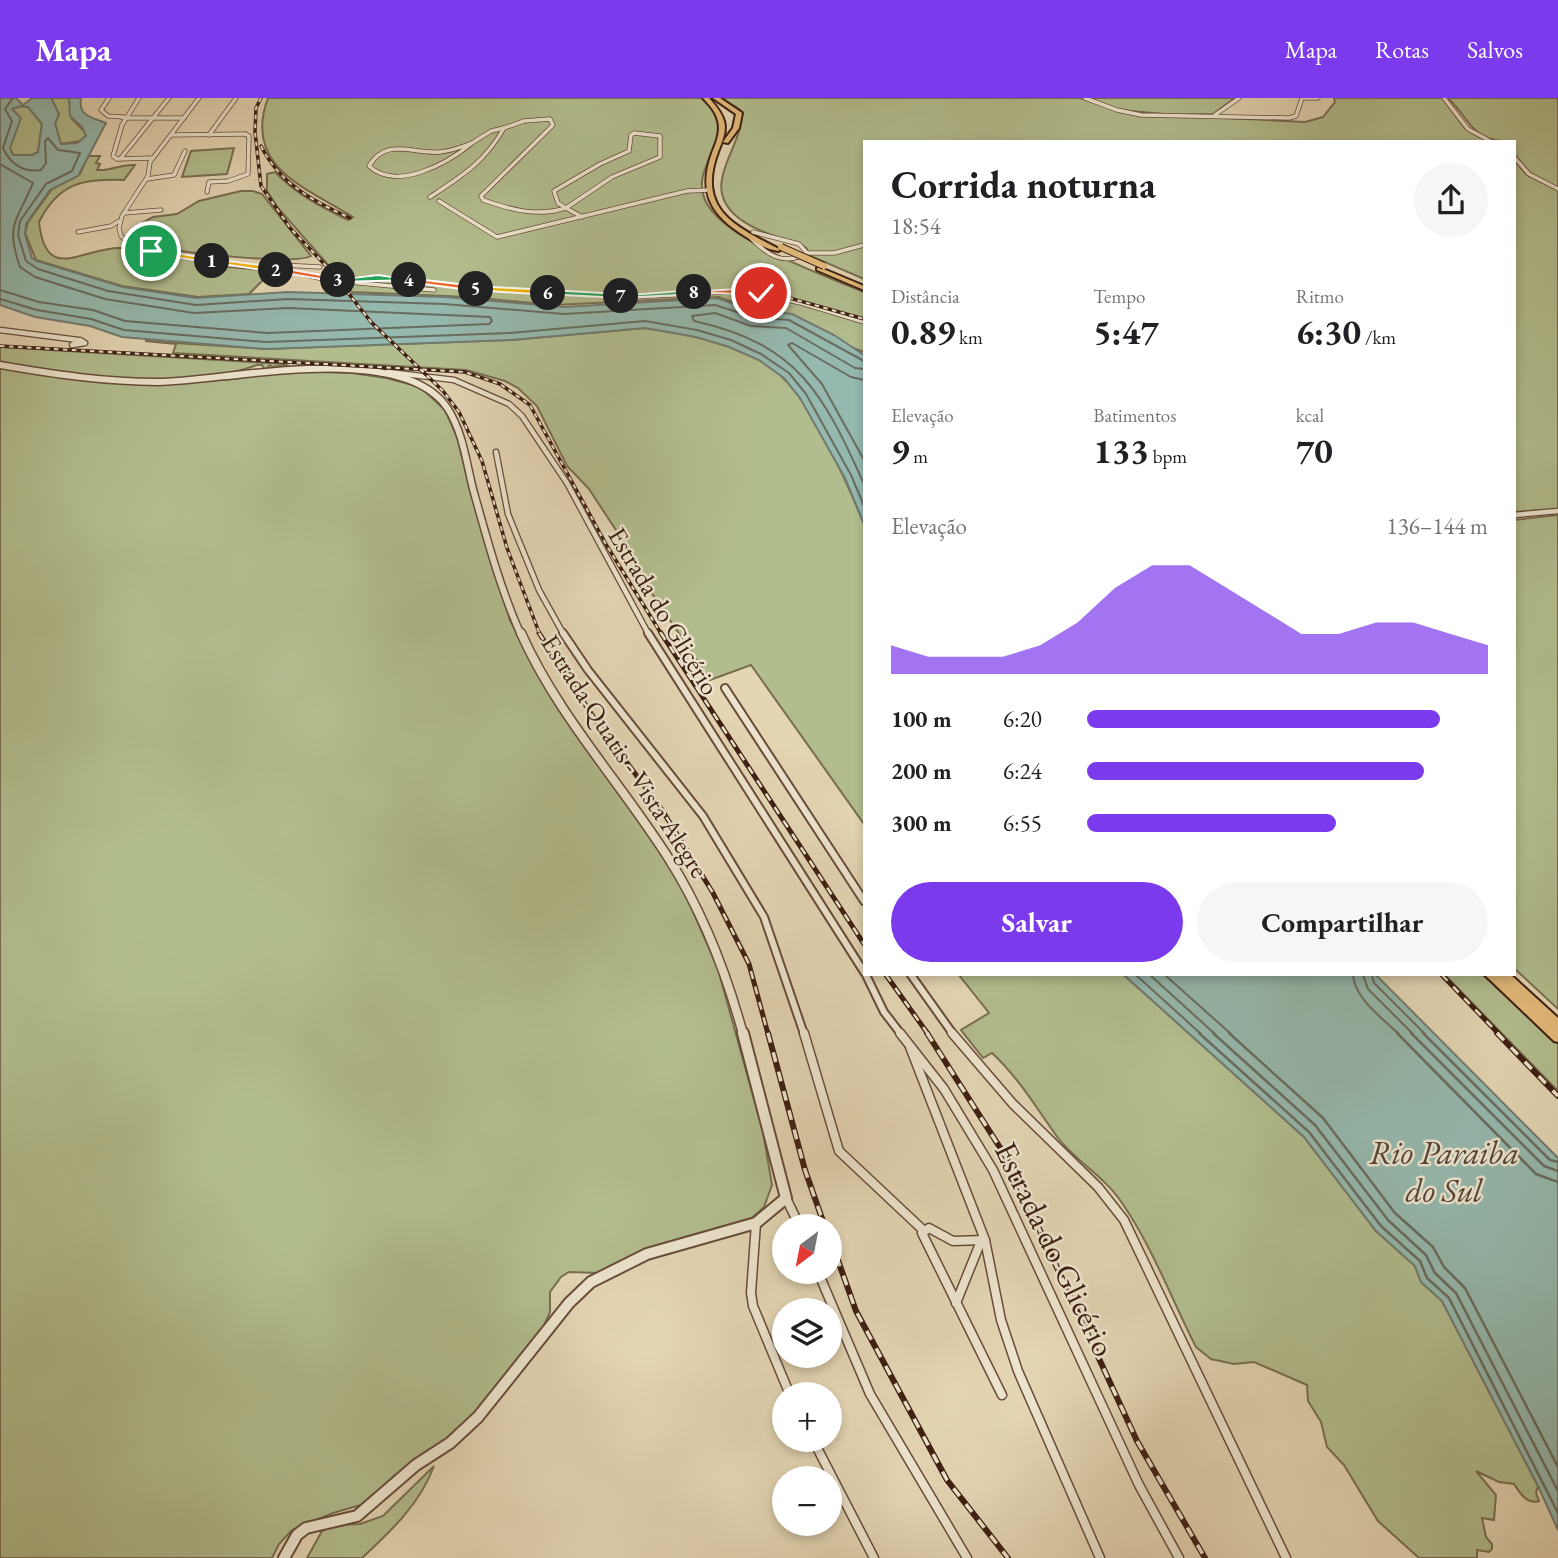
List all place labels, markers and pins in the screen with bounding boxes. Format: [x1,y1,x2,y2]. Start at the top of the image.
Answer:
pin [121,221,181,281]
pin: 1 [194,244,230,278]
pin: 2 [258,252,294,288]
pin: 3 [320,262,356,298]
pin: 4 [392,262,426,298]
pin [731,263,791,323]
pin: 5 [458,272,494,306]
pin: 8 [676,274,712,310]
pin: 6 [530,276,566,310]
pin: 7 [604,278,638,314]

